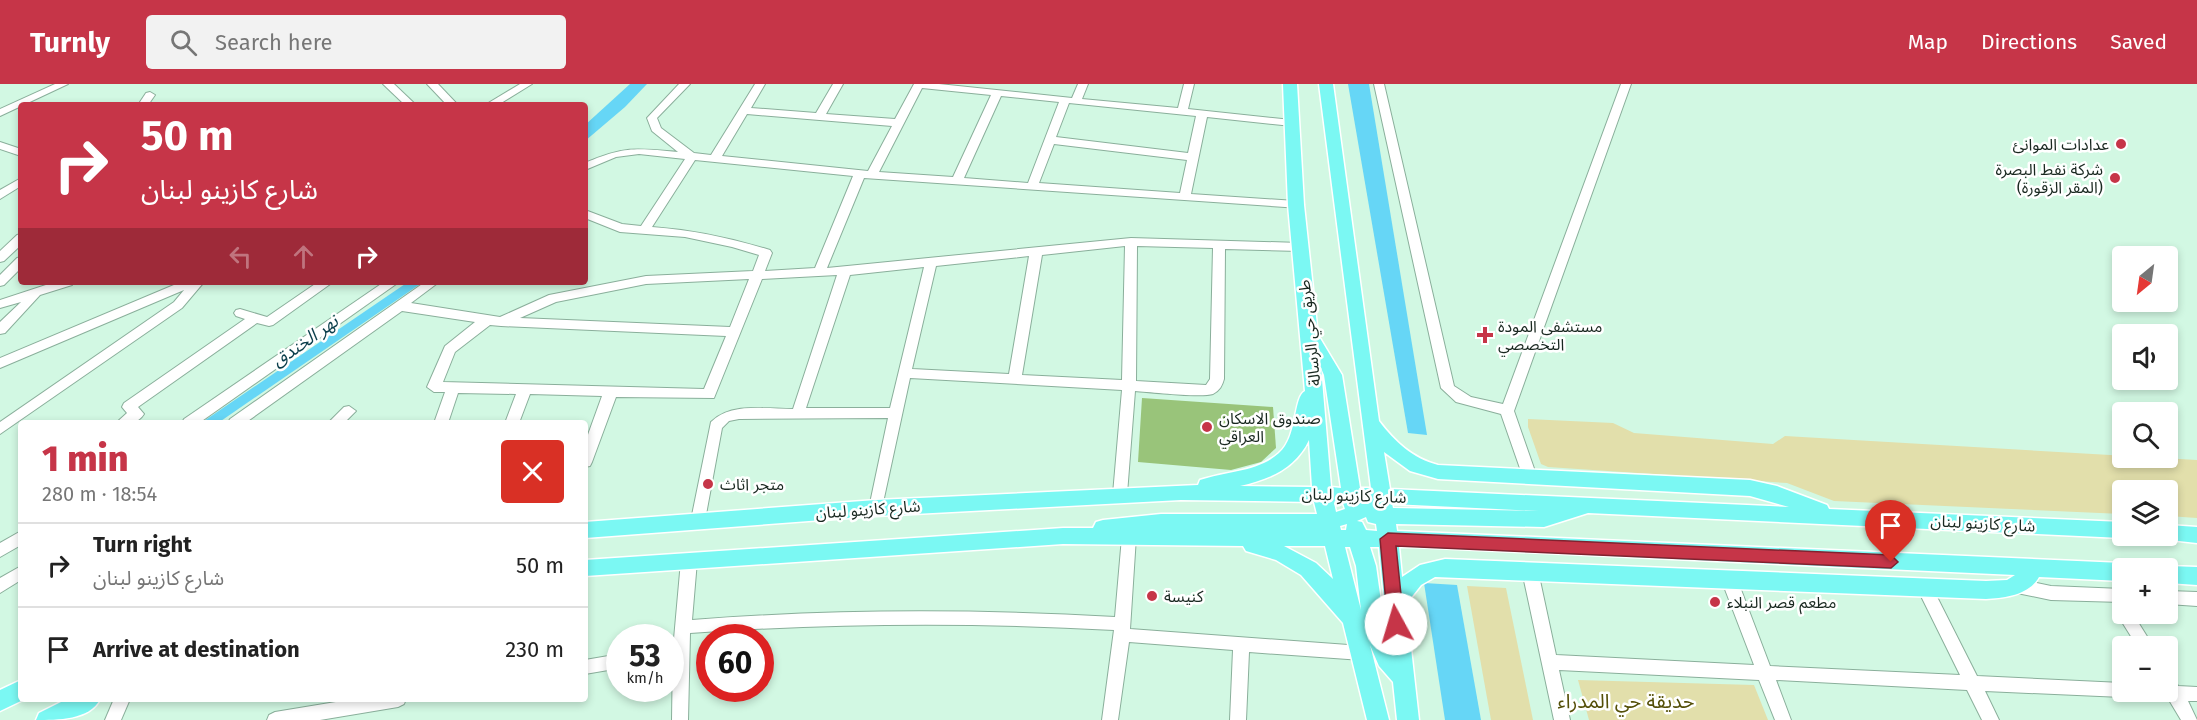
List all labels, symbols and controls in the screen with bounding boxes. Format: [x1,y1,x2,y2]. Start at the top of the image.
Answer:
search box [146,15,566,69]
text: Turnly [30,26,110,59]
icon: search [167,26,200,59]
text: Search here [215,29,332,56]
text: Map [1908,29,1948,55]
text: Directions [1981,29,2077,55]
text: Saved [2110,29,2167,55]
text: 50 m [141,111,234,161]
icon: right [42,126,120,204]
place label: عدادات الموانئ [2012,135,2109,154]
marker: عدادات الموانئ [2114,137,2128,151]
place label: شركة نفط البصرة (المقر الزقورة) [1996,160,2103,197]
marker: شركة نفط البصرة (المقر الزقورة) [2108,171,2122,185]
text: شارع كازينو لبنان [141,174,318,206]
icon: left [224,240,257,273]
icon: ahead [287,240,320,273]
icon: right [350,240,383,273]
north arrow [2112,246,2178,312]
map controls [2112,246,2178,702]
street label: طريق حي الرسالة [1294,278,1327,387]
water label: نهر الخندق [268,309,344,372]
place label: مستشفى المودة التخصصي [1498,317,1602,357]
button: sound [2112,324,2178,390]
marker: مستشفى المودة التخصصي [1476,326,1494,344]
button: search [2112,402,2178,468]
place label: صندوق الاسكان العراقي [1219,409,1321,449]
marker: صندوق الاسكان العراقي [1200,420,1214,434]
text: 1 min [42,437,128,481]
button: close [501,440,564,503]
place label: متجر اثاث [720,475,784,494]
marker: متجر اثاث [701,477,715,491]
button: layers [2112,480,2178,546]
text: 280 m · 18:54 [42,482,157,506]
street label: شارع كازينو لبنان [1301,484,1407,510]
street label: شارع كازينو لبنان [815,496,921,526]
pin [1865,500,1916,562]
icon: arrive [1874,509,1907,542]
street label: شارع كازينو لبنان [1930,511,2036,539]
text: Turn right [93,531,192,558]
icon: right [42,549,75,582]
text: 50 m [516,552,564,579]
button: + [2112,558,2178,624]
text: شارع كازينو لبنان [93,566,224,590]
place label: كنيسة [1164,587,1204,606]
marker: كنيسة [1145,589,1159,603]
position arrow [1364,592,1428,656]
place label: مطعم قصر النبلاء [1727,593,1836,615]
marker: مطعم قصر النبلاء [1708,595,1722,609]
speed limit sign: 60 [696,624,774,702]
icon: arrive [42,633,75,666]
text: Arrive at destination [93,636,300,663]
text: 230 m [505,636,564,663]
button: − [2112,636,2178,702]
text: 53 [629,638,661,674]
text: km/h [626,669,664,687]
park label: حديقة حي المدراء [1557,689,1695,717]

